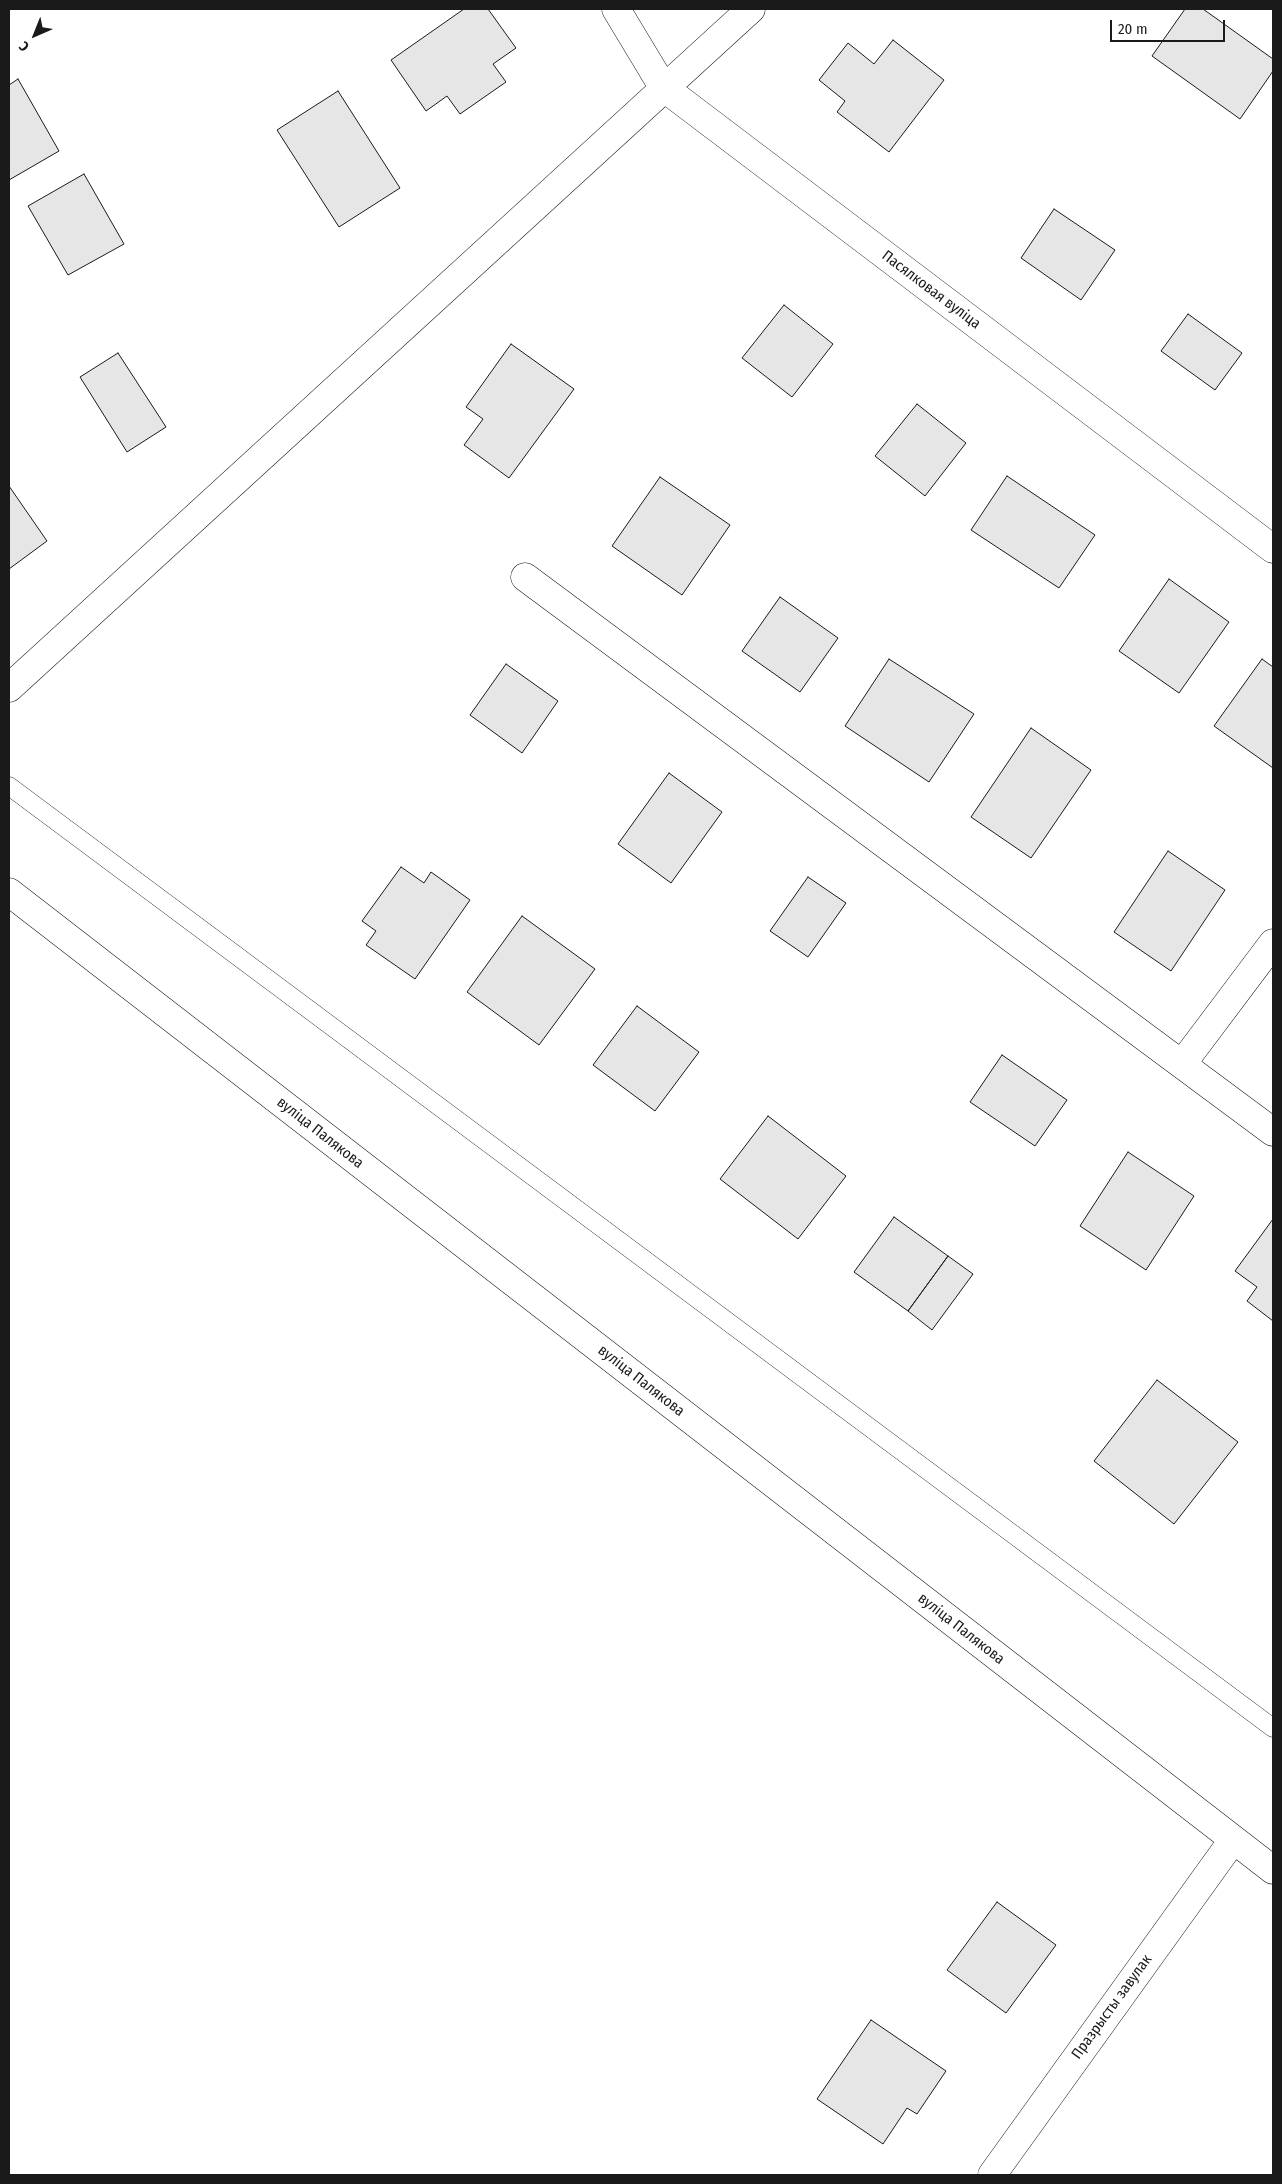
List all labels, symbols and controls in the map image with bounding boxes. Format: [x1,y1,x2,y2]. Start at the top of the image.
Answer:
north arrow [10,10,60,60]
scale bar [1112,10,1227,42]
text: 20 m [1118,20,1148,38]
text: С [16,37,33,55]
street label: Пасялковая вуліца [878,247,984,333]
street label: вуліца Палякова [273,1094,367,1172]
street label: вуліца Палякова [594,1342,688,1420]
street label: вуліца Палякова [914,1590,1008,1668]
street label: Празрысты завулак [1068,1951,1156,2063]

